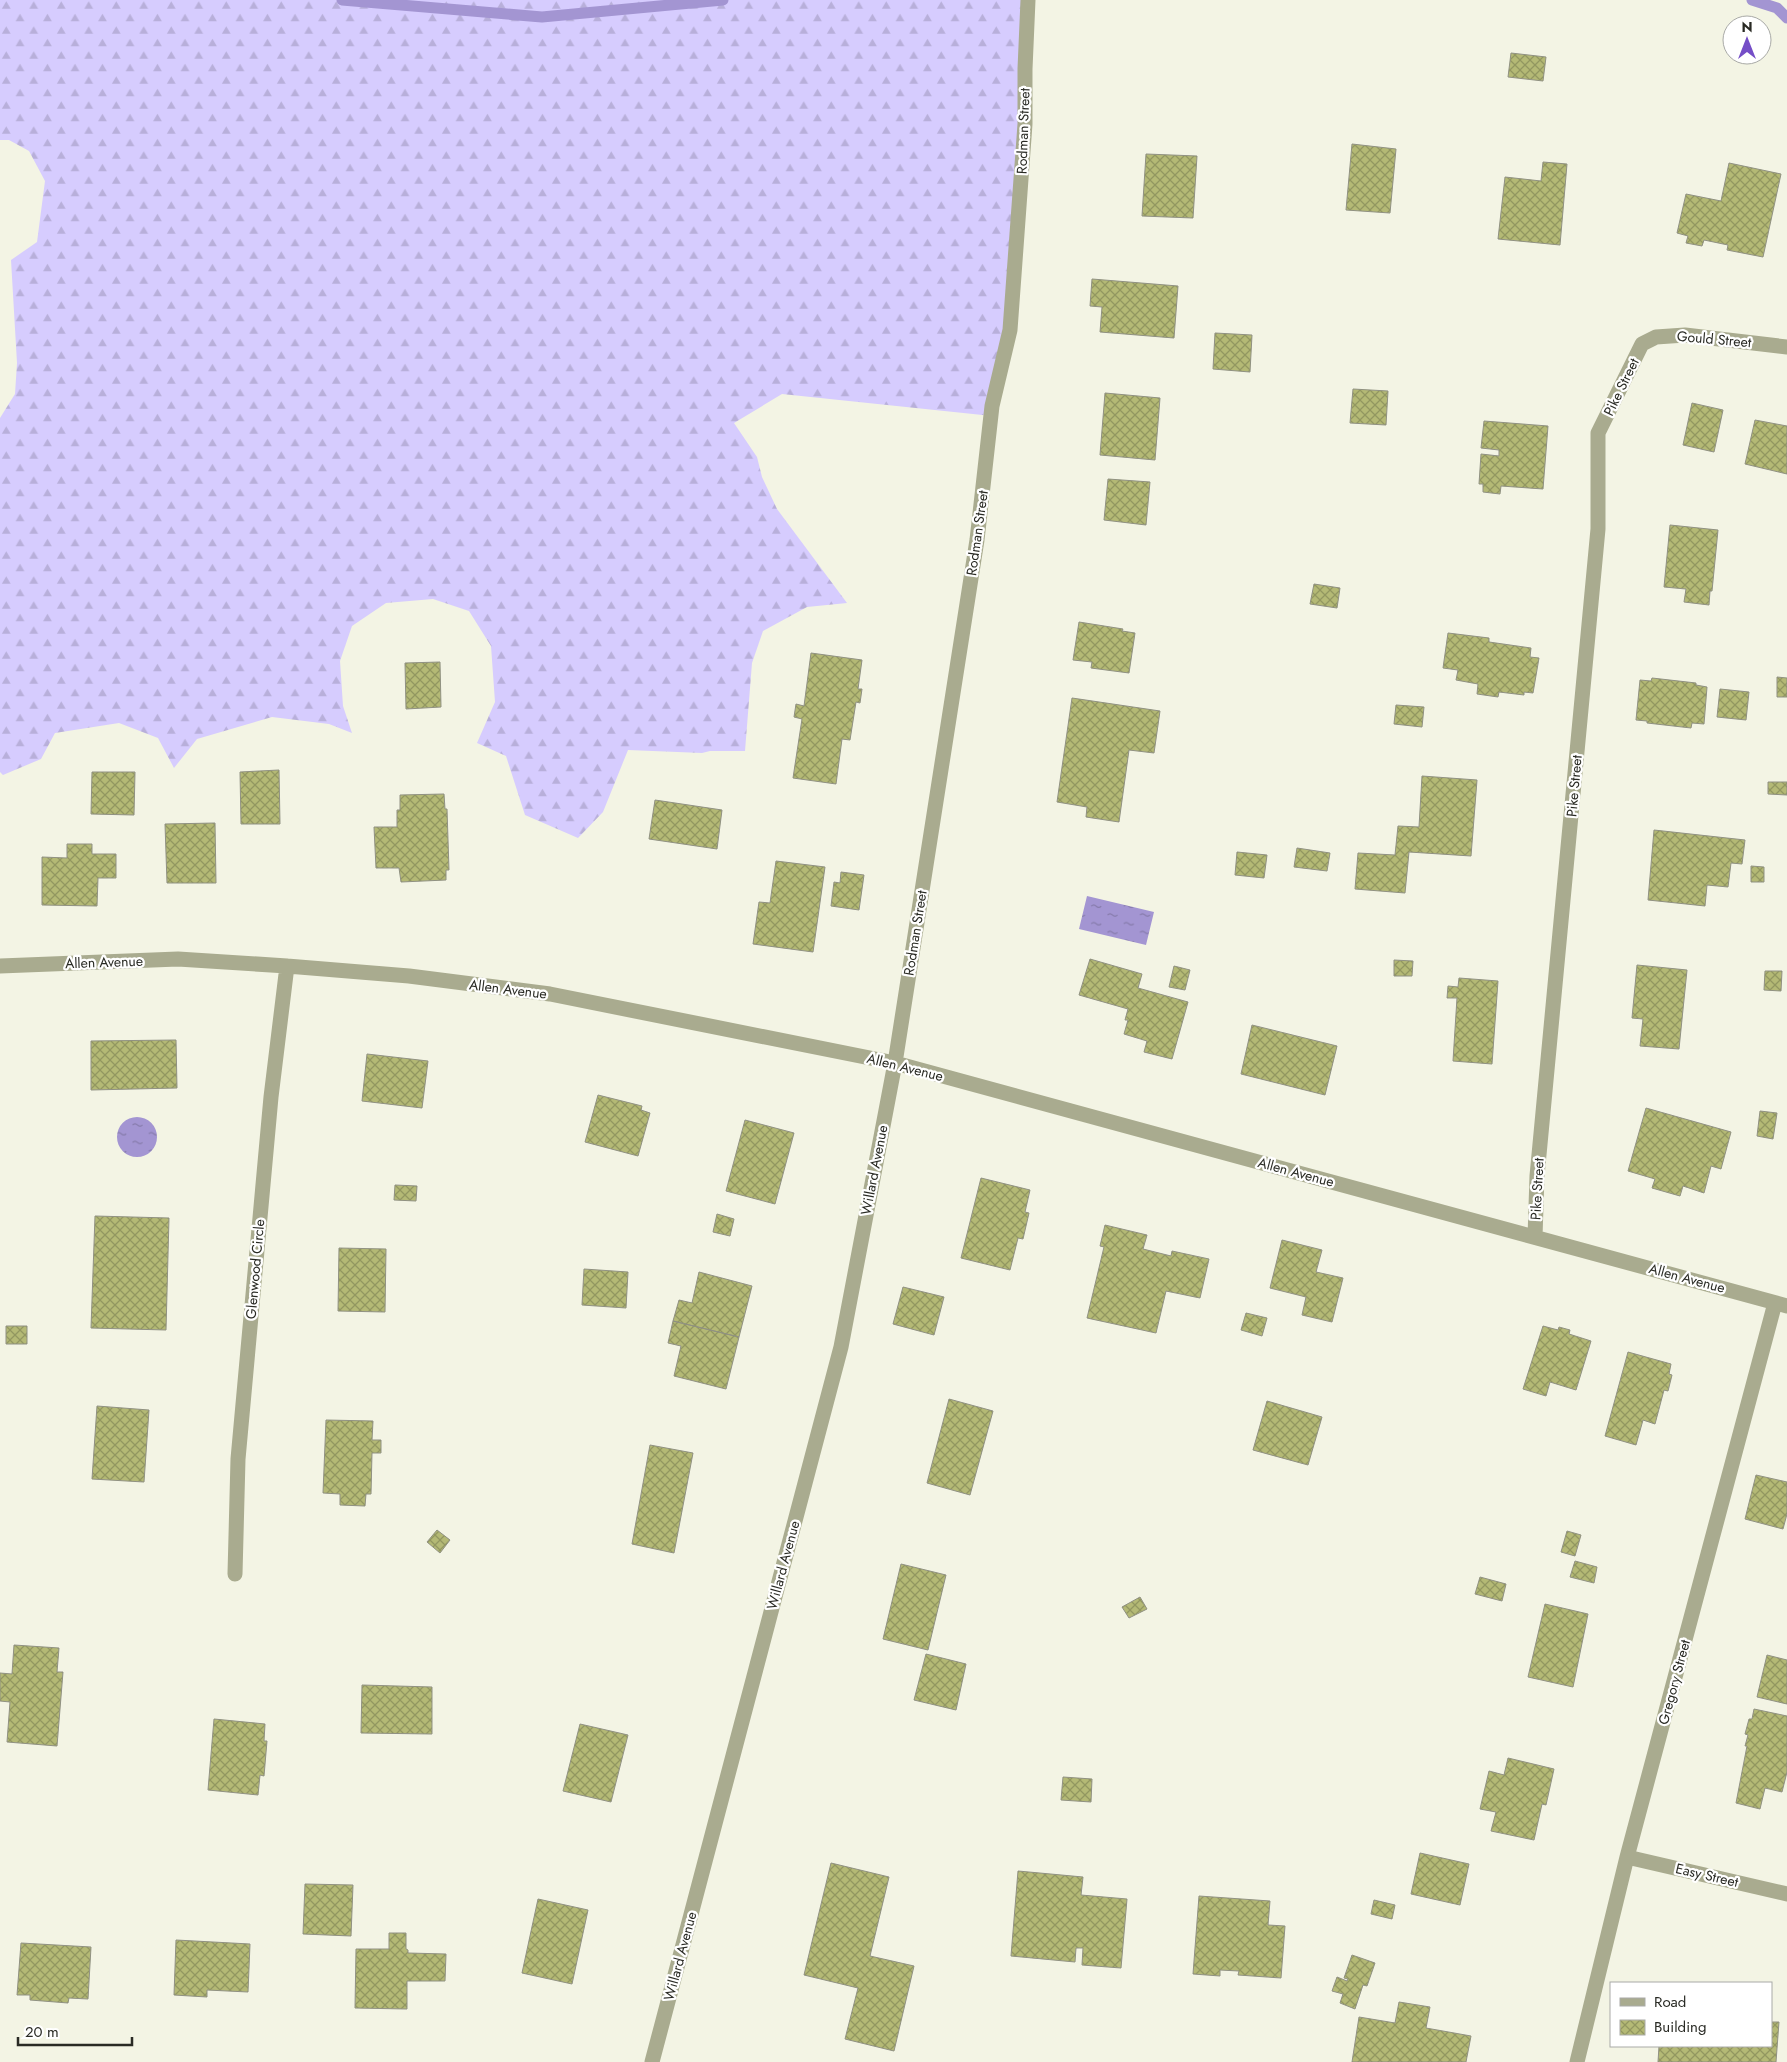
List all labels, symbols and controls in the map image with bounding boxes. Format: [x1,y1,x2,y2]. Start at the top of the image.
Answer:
north arrow [1722,15,1772,65]
text: N [1741,17,1753,37]
street label: Rodman Street [1012,87,1035,174]
street label: Gould Street [1676,326,1753,352]
street label: Pike Street [1598,354,1644,419]
street label: Rodman Street [961,488,993,577]
street label: Pike Street [1561,754,1587,818]
street label: Rodman Street [898,888,932,977]
street label: Allen Avenue [65,951,143,973]
street label: Allen Avenue [468,974,548,1004]
street label: Allen Avenue [865,1048,945,1086]
street label: Willard Avenue [855,1123,893,1217]
street label: Allen Avenue [1256,1152,1336,1192]
street label: Pike Street [1525,1157,1549,1221]
street label: Glenwood Circle [241,1218,269,1320]
street label: Allen Avenue [1647,1258,1727,1298]
street label: Willard Avenue [762,1518,804,1612]
street label: Gregory Street [1653,1637,1695,1727]
street label: Easy Street [1674,1858,1741,1892]
street label: Willard Avenue [659,1909,701,2003]
legend [1610,1982,1772,2047]
text: Road [1654,1991,1686,2013]
scale bar [18,2014,131,2046]
text: Building [1654,2016,1706,2038]
text: 20 m [25,2021,59,2043]

